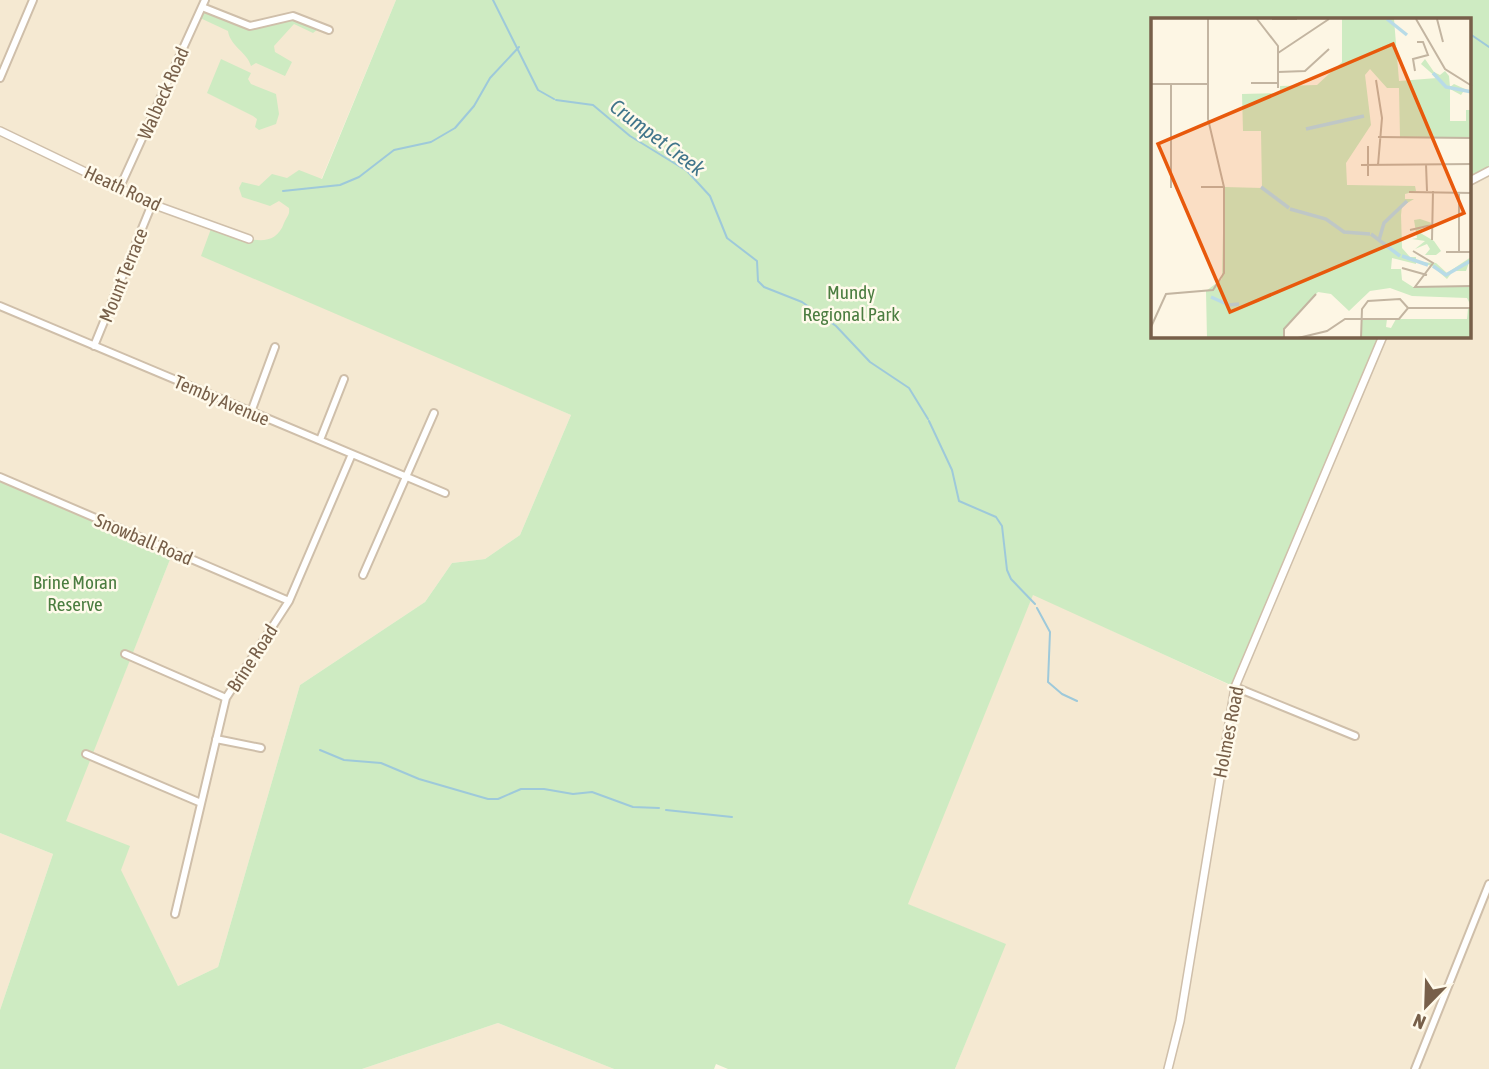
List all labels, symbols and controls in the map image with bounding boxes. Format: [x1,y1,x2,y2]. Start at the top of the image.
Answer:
inset map [1151,18,1472,338]
street label: Walbeck Road [133,43,193,143]
water label: Crumpet Creek [606,94,711,181]
street label: Heath Road [81,161,165,215]
street label: Mount Terrace [94,225,152,325]
park label: Mundy Regional Park [802,281,900,325]
street label: Temby Avenue [171,370,273,430]
street label: Snowball Road [92,509,196,569]
park label: Brine Moran Reserve [33,571,117,615]
street label: Brine Road [222,620,282,696]
street label: Holmes Road [1208,684,1248,780]
north arrow [1391,971,1461,1041]
text: N [1410,1009,1429,1034]

